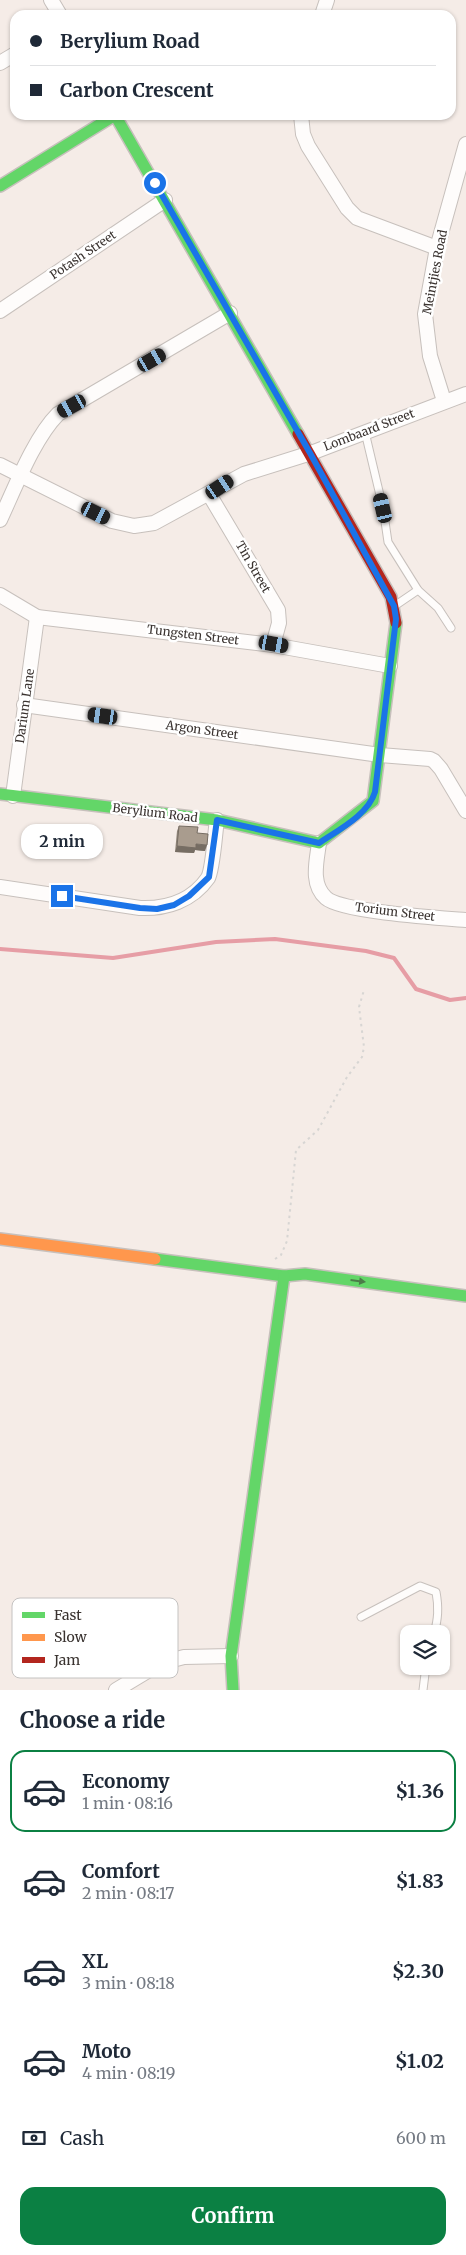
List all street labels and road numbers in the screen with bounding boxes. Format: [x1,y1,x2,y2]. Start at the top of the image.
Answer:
street label: Potash Street [47,227,119,282]
street label: Meintjies Road [419,228,450,316]
street label: Lombaard Street [321,405,417,454]
street label: Tin Street [233,538,274,596]
street label: Tungsten Street [146,621,240,648]
street label: Darium Lane [12,668,37,744]
street label: Argon Street [164,717,240,742]
street label: Berylium Road [112,800,199,825]
street label: Torium Street [354,899,436,924]

